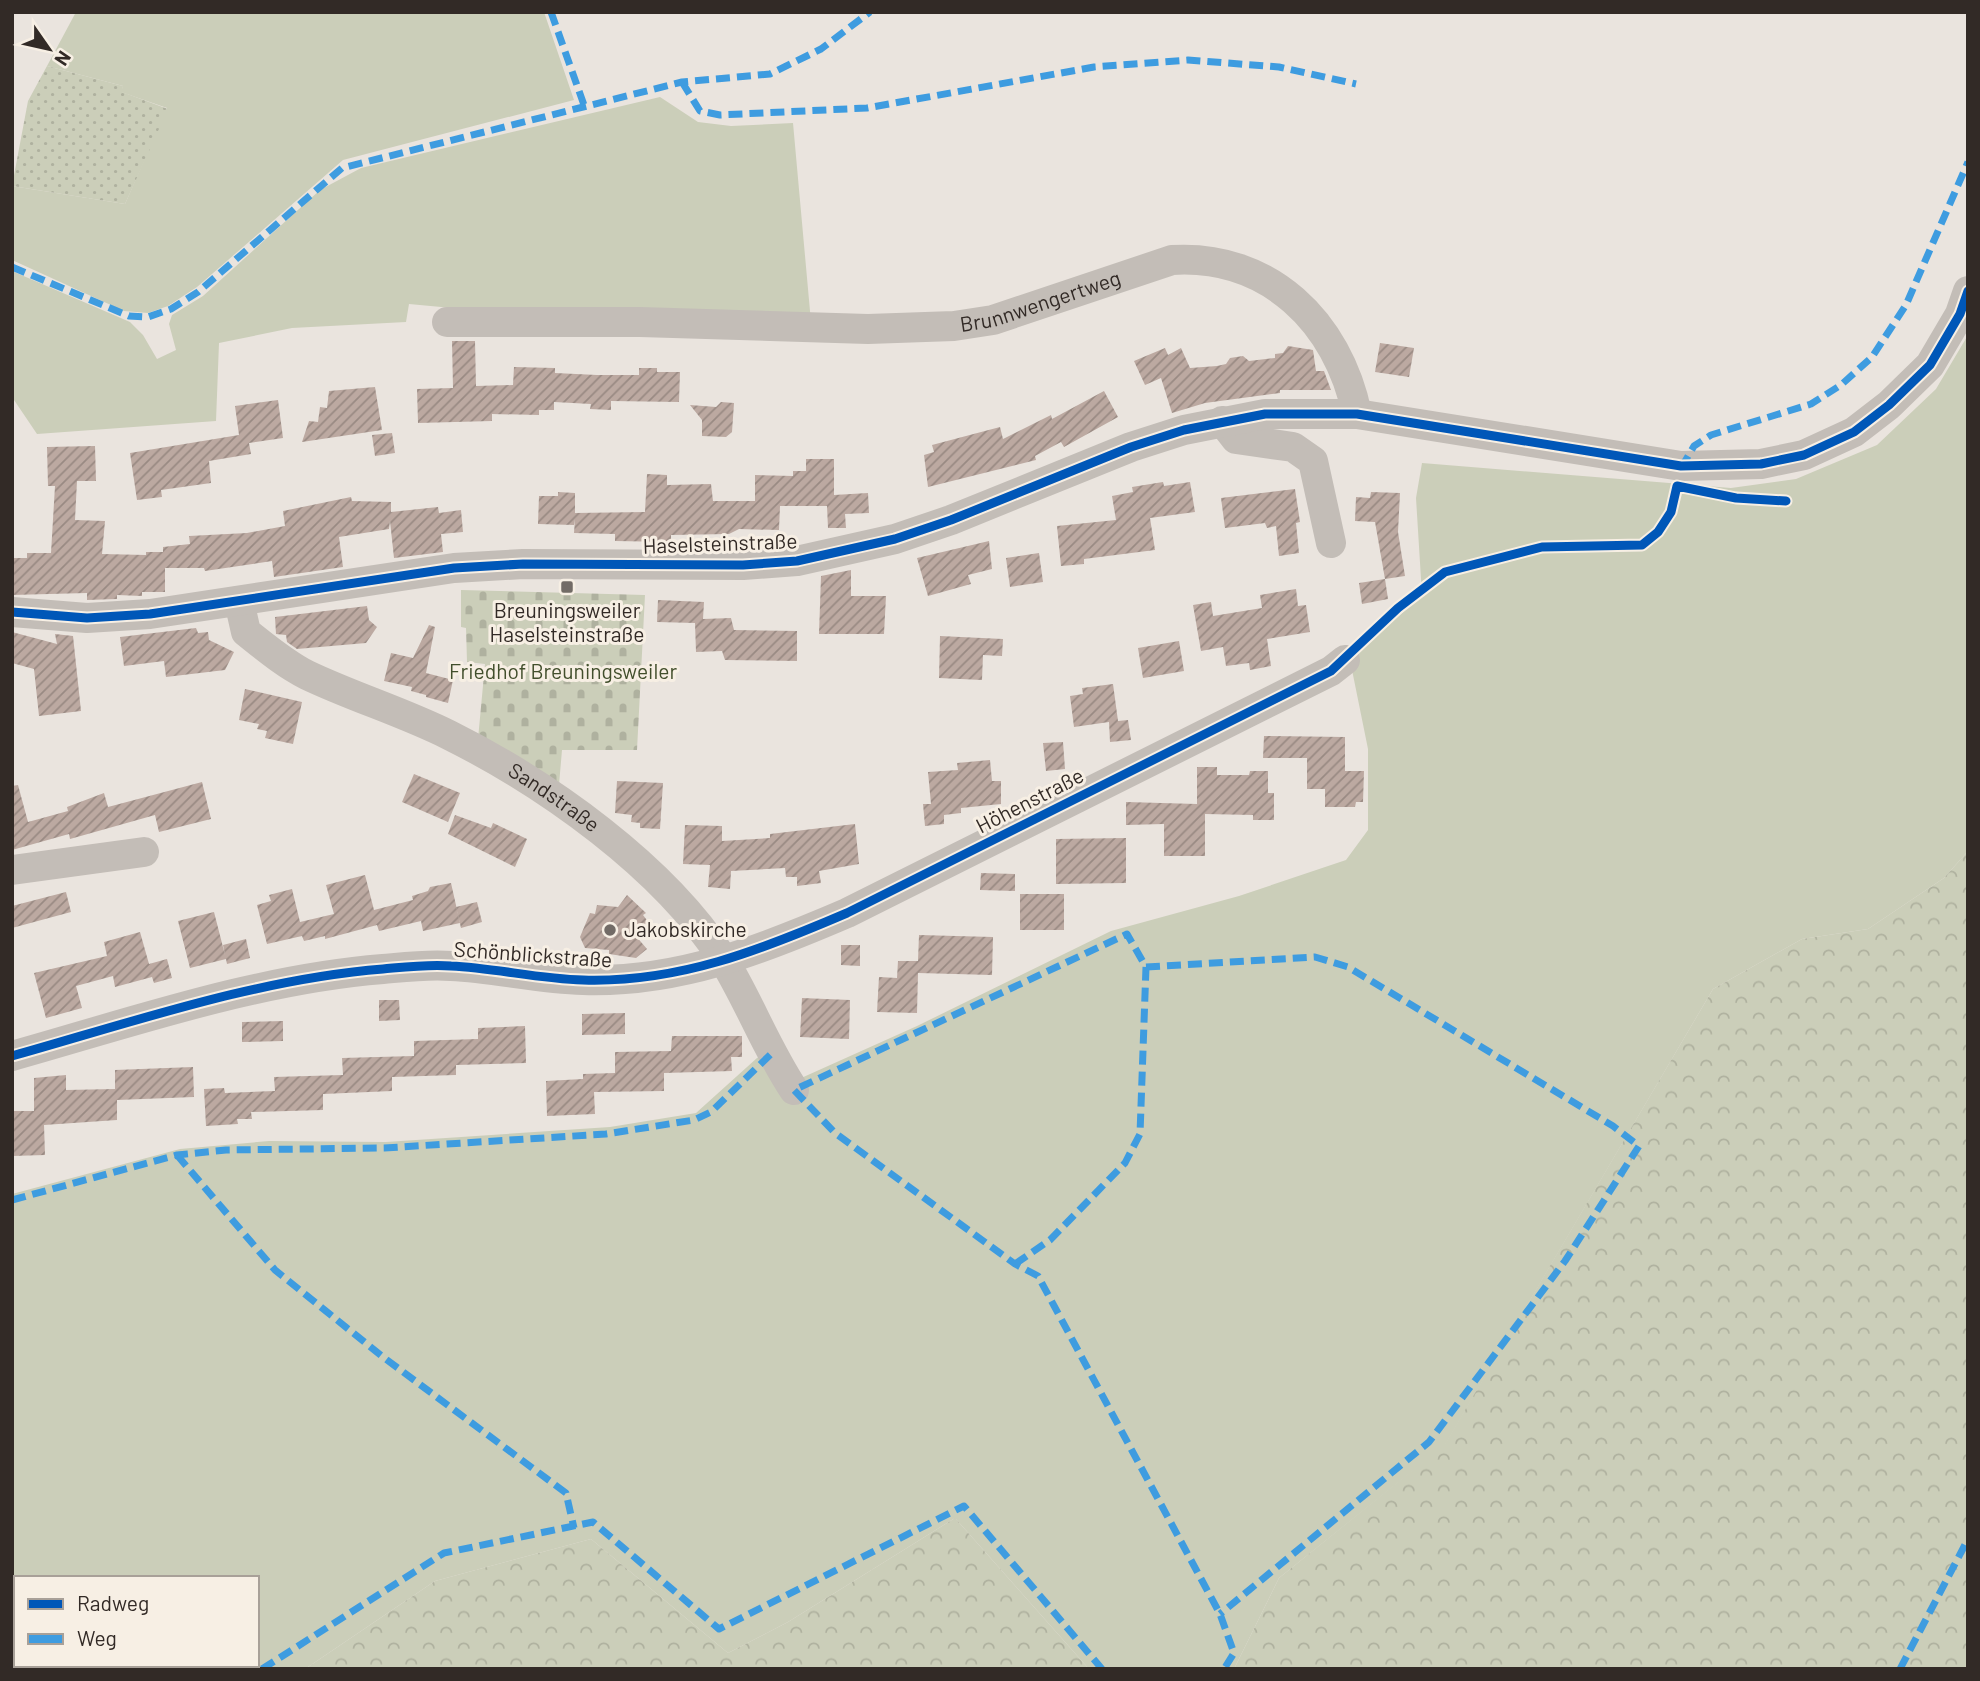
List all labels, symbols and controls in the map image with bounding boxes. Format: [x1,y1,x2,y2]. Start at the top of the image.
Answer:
north arrow [14,14,84,84]
text: N [50,47,77,70]
street label: Brunnwengertweg [958,264,1124,336]
street label: Haselsteinstraße [642,527,798,558]
marker: Breuningsweiler Haselsteinstraße [559,579,575,595]
place label: Breuningsweiler Haselsteinstraße [490,597,644,646]
park label: Friedhof Breuningsweiler [449,658,677,683]
street label: Sandstraße [504,757,605,836]
street label: Höhenstraße [971,762,1087,838]
place label: Jakobskirche [624,916,747,941]
marker: Jakobskirche [602,922,618,938]
street label: Schönblickstraße [453,935,613,972]
legend [14,1576,259,1667]
text: Radweg [77,1590,149,1615]
text: Weg [77,1625,117,1650]

